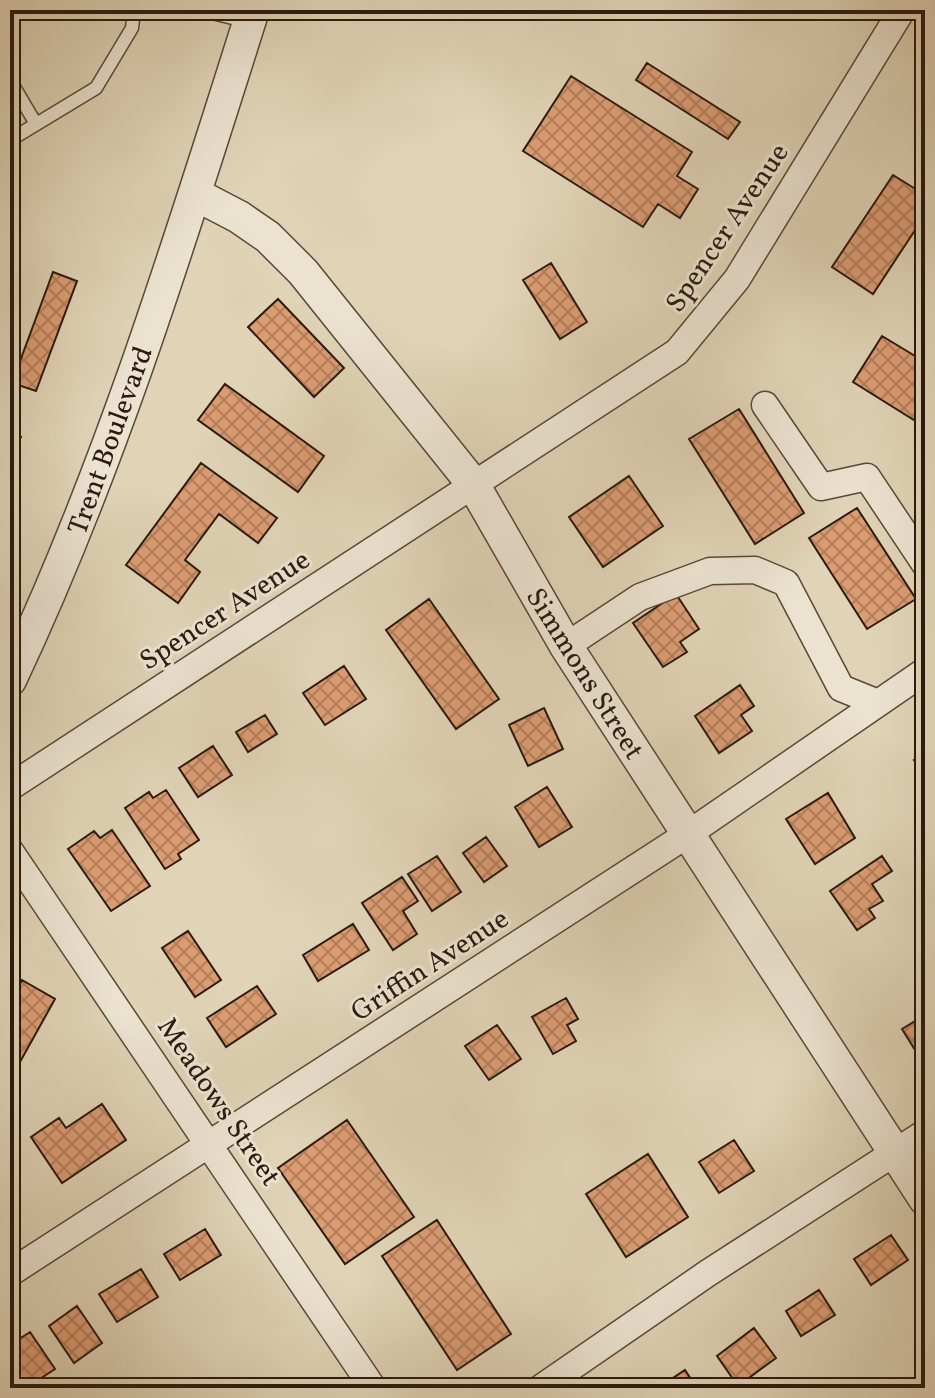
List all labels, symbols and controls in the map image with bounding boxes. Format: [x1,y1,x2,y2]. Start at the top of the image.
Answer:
street label: Spencer Avenue [657,136,799,321]
street label: Trent Boulevard [59,341,164,541]
street label: Spencer Avenue [132,541,318,681]
street label: Simmons Street [515,581,652,768]
street label: Griffin Avenue [344,900,517,1032]
street label: Meadows Street [147,1010,289,1194]

